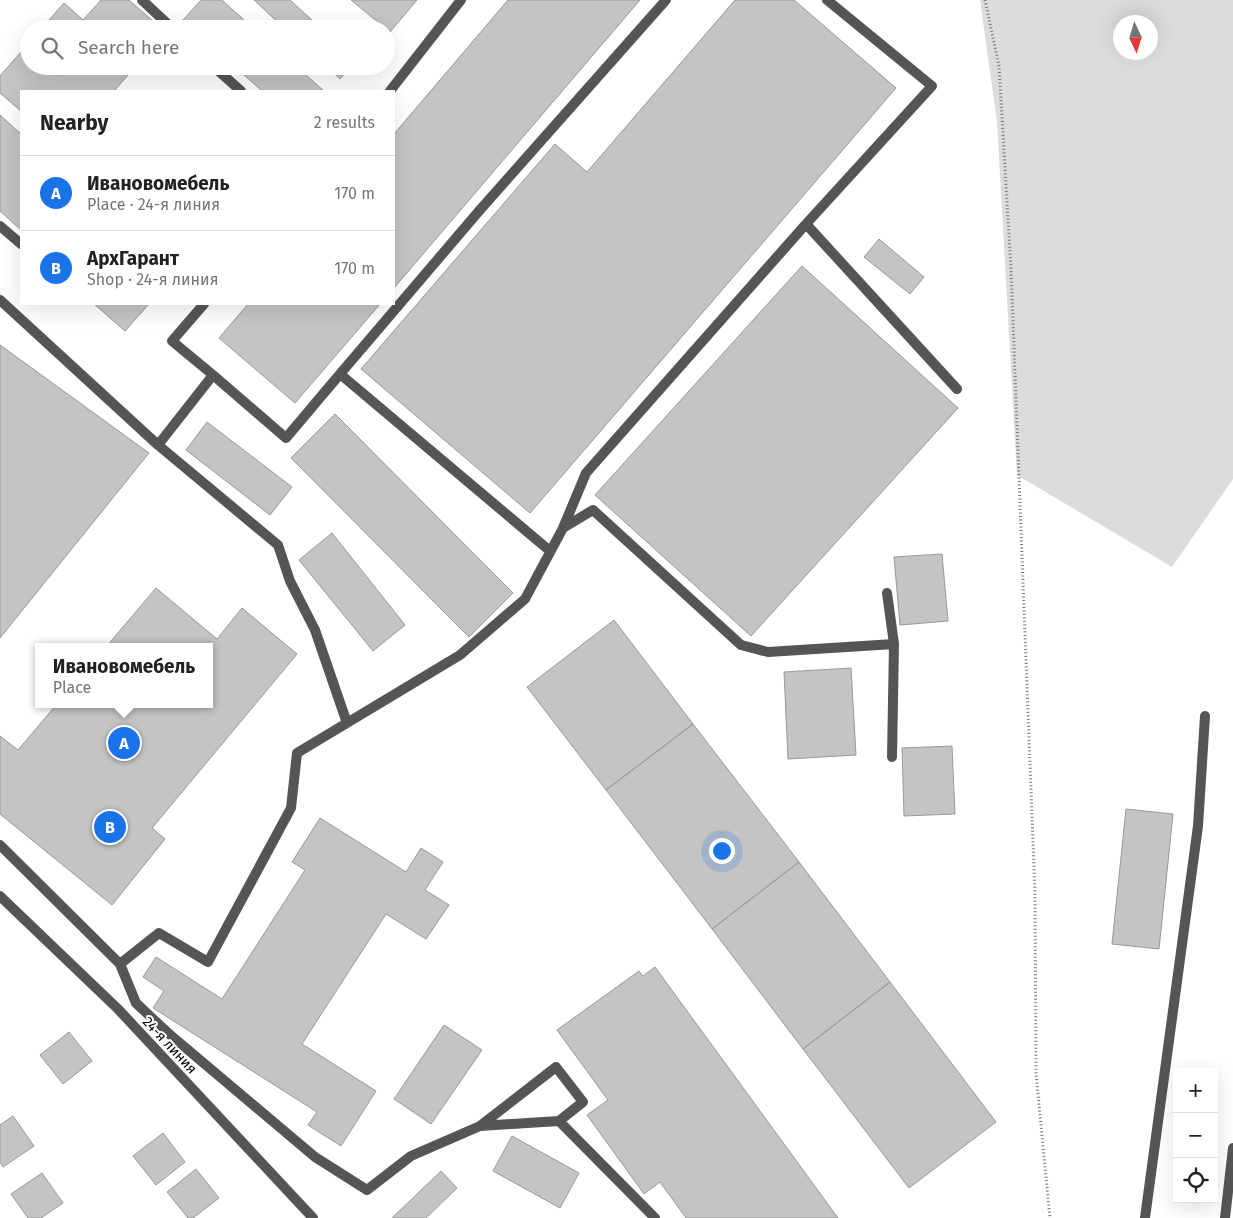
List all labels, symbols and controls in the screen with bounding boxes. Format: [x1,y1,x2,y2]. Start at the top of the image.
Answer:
north arrow [1113,15,1158,60]
search box [20,20,395,75]
icon: search [38,34,66,62]
text: Search here [78,36,179,59]
text: Nearby [40,110,108,136]
text: 2 results [314,113,375,132]
text: Ивановомебель [87,172,229,195]
text: A [51,184,61,203]
text: 170 m [334,184,375,203]
text: Place · 24-я линия [87,195,220,214]
text: АрхГарант [87,247,179,270]
text: B [51,259,61,278]
text: 170 m [334,259,375,278]
text: Shop · 24-я линия [87,270,219,289]
popup [35,643,213,708]
text: Ивановомебель [53,655,195,678]
text: Place [53,678,91,697]
pin: A [108,724,140,762]
pin: B [94,808,126,846]
your location [709,838,735,864]
street label: 24-я линия [139,1013,200,1077]
map controls [1173,1068,1218,1203]
button: + [1173,1068,1218,1113]
button: − [1173,1113,1218,1158]
button: locate [1173,1158,1218,1203]

